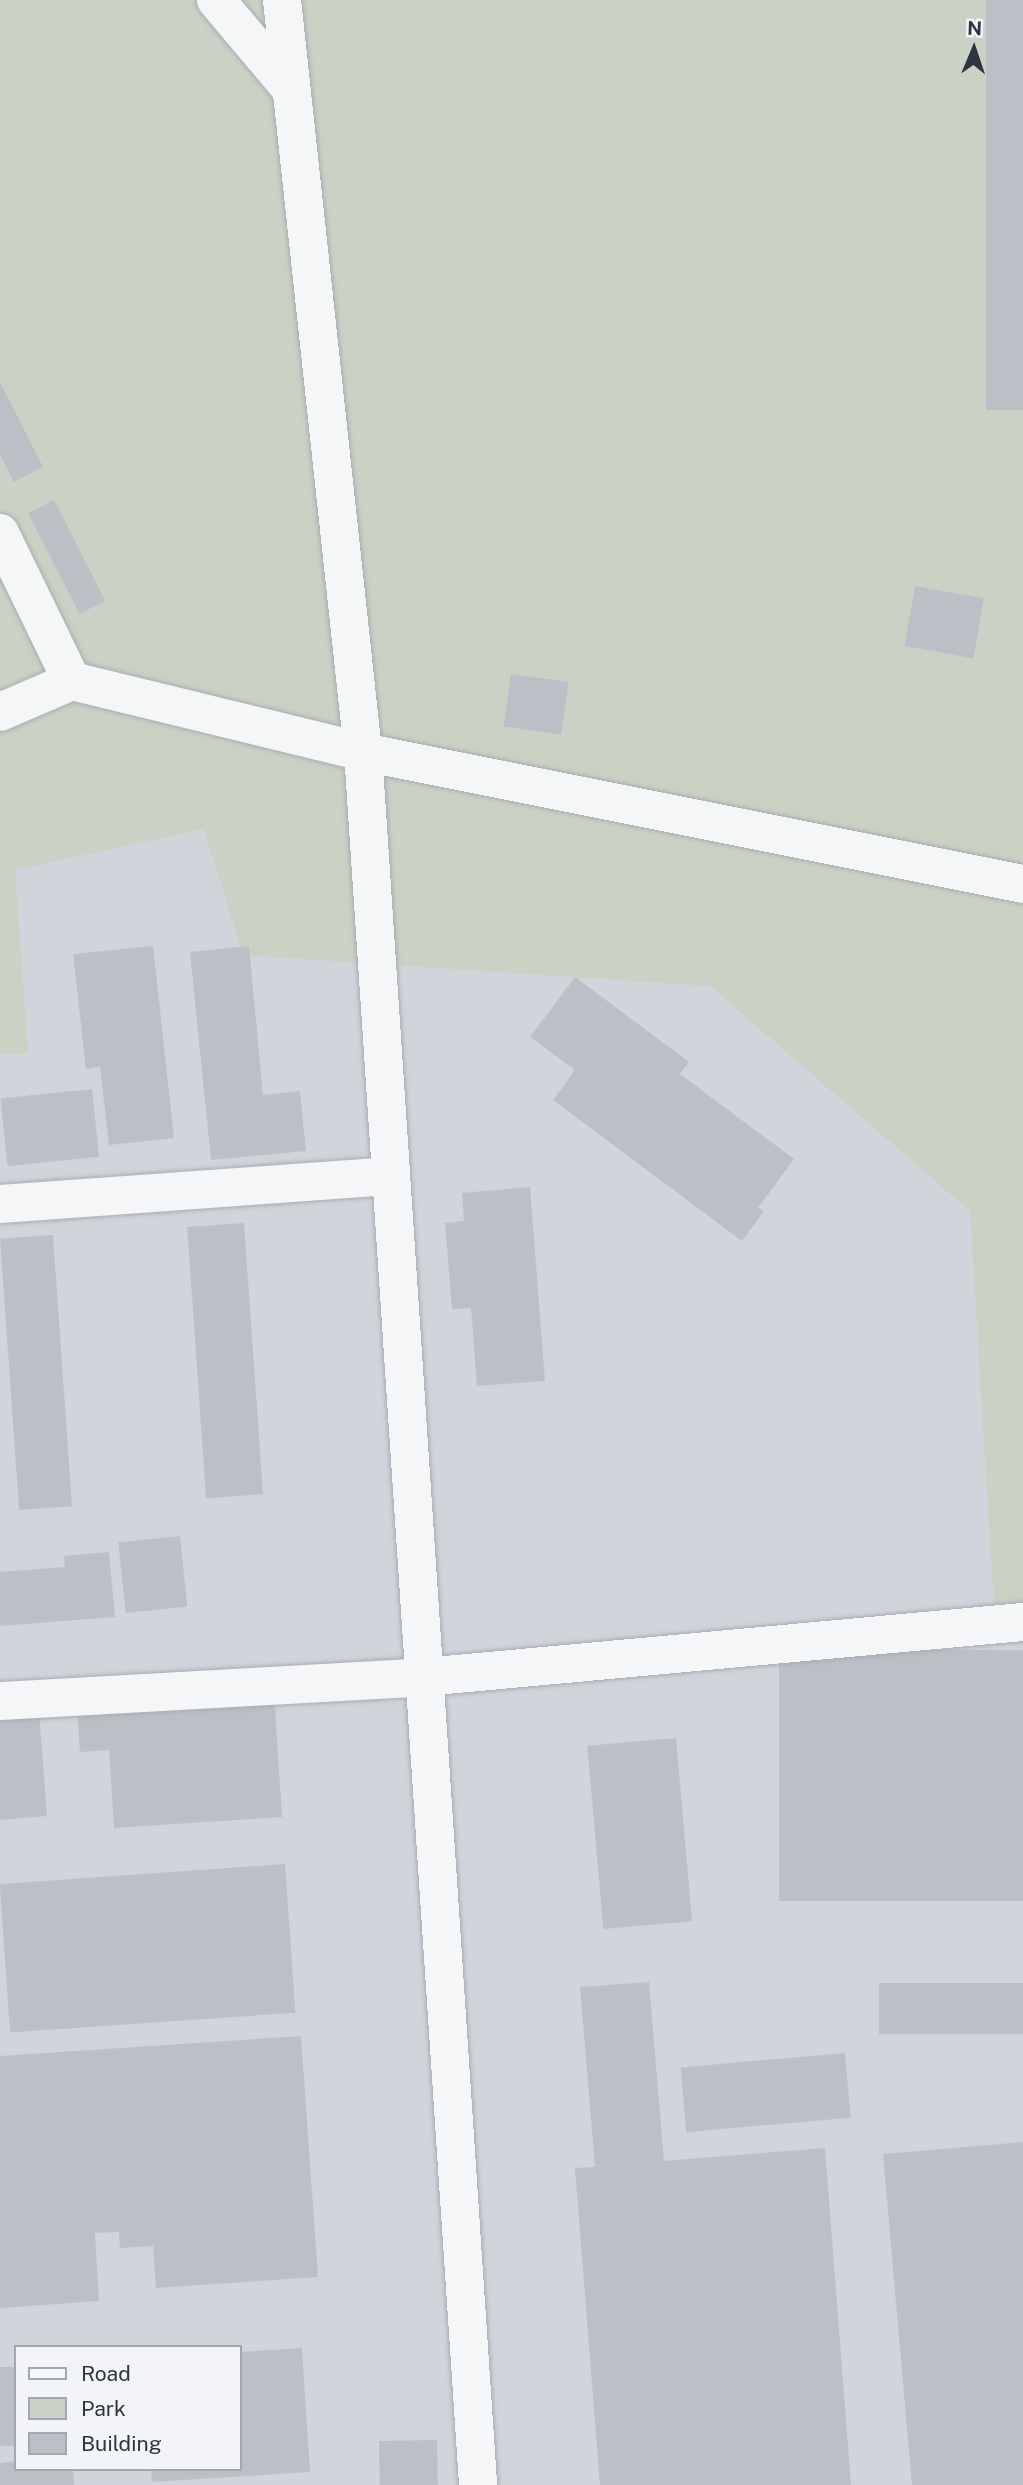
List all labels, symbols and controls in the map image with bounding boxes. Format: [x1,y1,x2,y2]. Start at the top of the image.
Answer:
north arrow [939,14,1009,84]
text: N [967,17,983,39]
legend [14,2345,242,2471]
text: Road [81,2361,131,2386]
text: Park [81,2396,126,2421]
text: Building [81,2431,162,2456]

